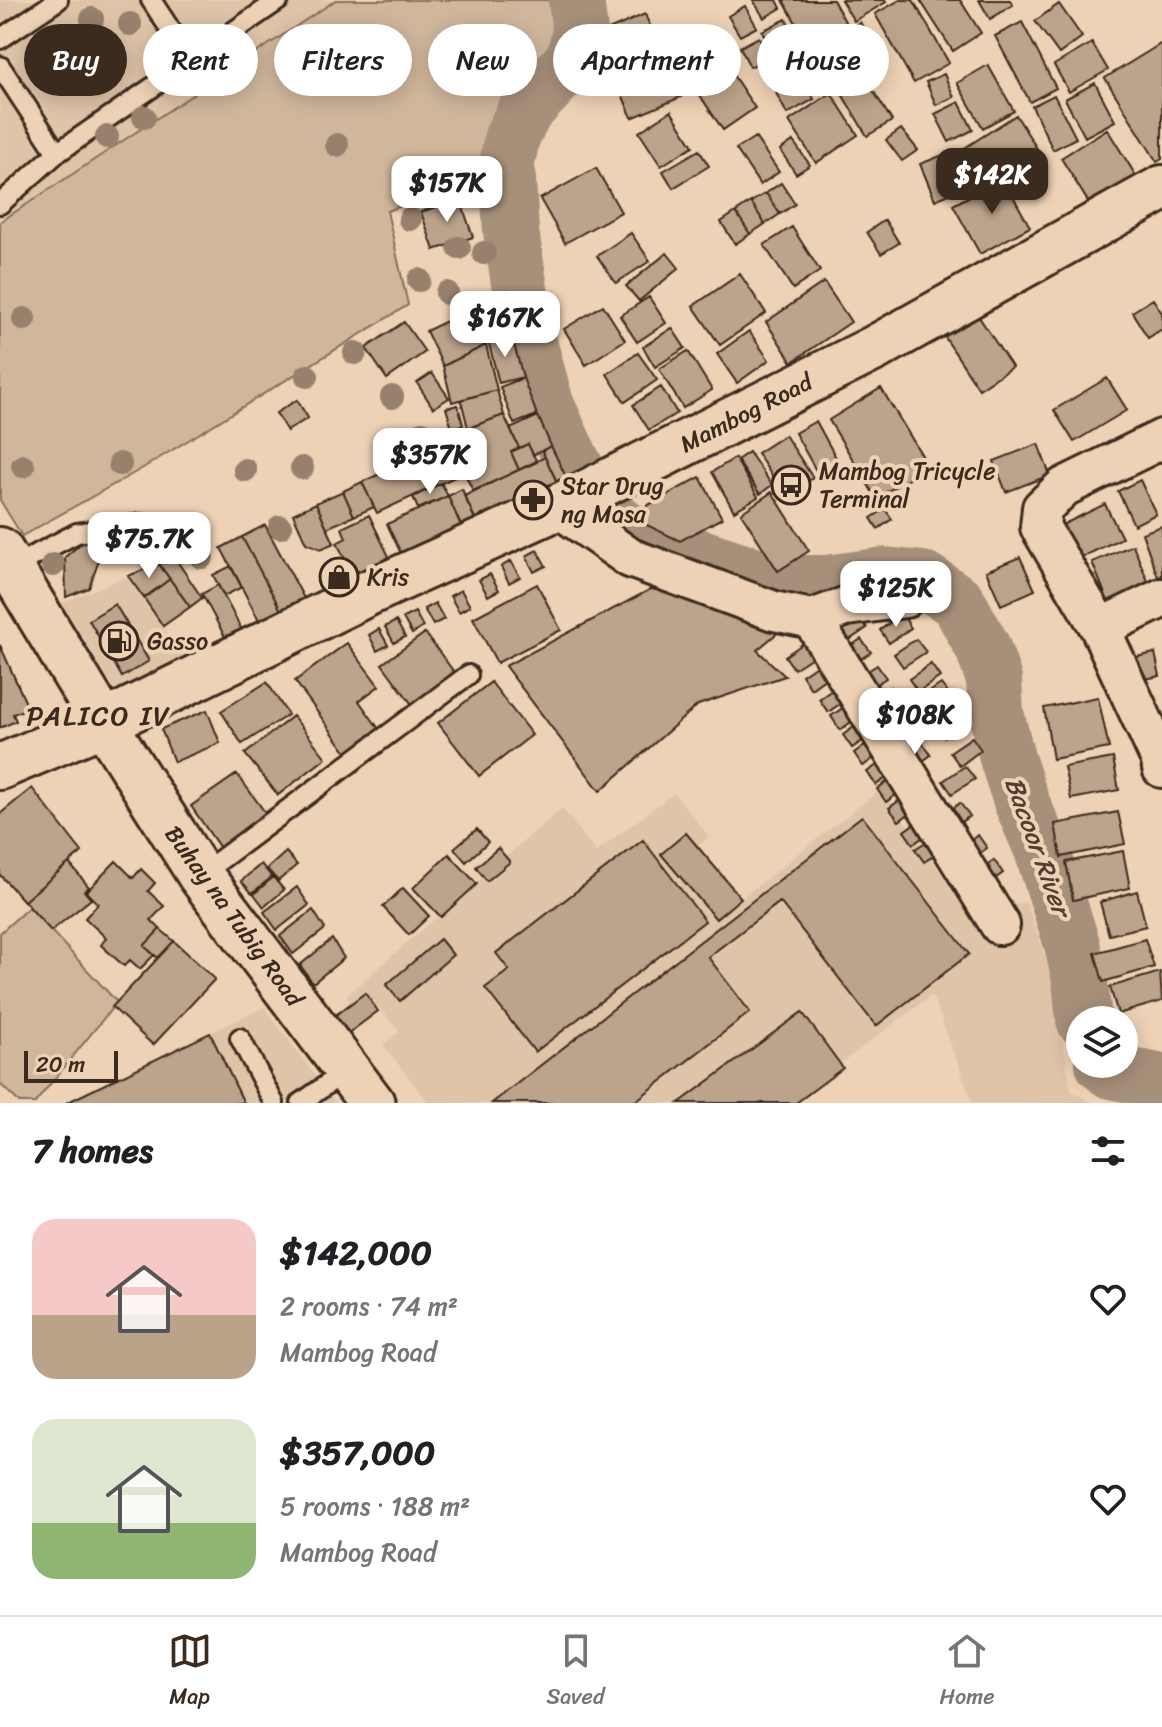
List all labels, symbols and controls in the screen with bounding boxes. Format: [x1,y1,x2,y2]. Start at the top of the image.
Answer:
chip: Buy [24,24,127,96]
chip: Rent [143,24,258,96]
chip: Filters [274,24,412,96]
chip: New [428,24,537,96]
chip: Apartment [553,24,741,96]
chip: House [757,24,889,96]
pin: $142K [936,148,1048,216]
text: $142K [954,151,1030,197]
pin: $157K [391,156,503,224]
text: $157K [409,159,485,205]
pin: $167K [449,291,561,359]
text: $167K [468,294,542,340]
street label: Mambog Road [672,360,822,465]
pin: $357K [374,428,486,496]
text: $357K [391,431,469,477]
place label: Mambog Tricycle Terminal [819,450,996,520]
bus stop icon: Mambog Tricycle Terminal [770,464,812,506]
place label: Star Drug ng Masa [561,465,664,535]
pharmacy icon: Star Drug ng Masa [512,479,554,521]
pin: $75.7K [84,512,214,580]
text: $75.7K [106,515,192,561]
shop icon: Kris [318,556,360,598]
place label: Kris [367,556,409,598]
pin: $125K [840,561,952,629]
text: $125K [858,564,934,610]
fuel station icon: Gasso [98,620,140,662]
place label: Gasso [147,620,208,662]
pin: $108K [859,688,971,756]
district label: PALICO IV [26,691,172,740]
text: $108K [877,691,953,737]
water label: Bacoor River [992,770,1086,926]
street label: Buhay na Tubig Road [154,816,315,1017]
map controls [1066,1006,1138,1078]
button: layers [1066,1006,1138,1078]
text: 20 m [36,1045,85,1084]
scale bar [24,1047,118,1083]
text: 7 homes [32,1121,153,1181]
icon: filters [1086,1129,1130,1173]
text: $142,000 [280,1223,432,1283]
icon: home [96,1251,192,1347]
icon: heart [1086,1277,1130,1321]
text: 2 rooms · 74 m² [280,1283,458,1329]
text: Mambog Road [280,1329,437,1375]
text: $357,000 [280,1423,435,1483]
icon: home [96,1451,192,1547]
icon: heart [1086,1477,1130,1521]
text: 5 rooms · 188 m² [280,1483,470,1529]
text: Mambog Road [280,1529,437,1575]
tab: Map [168,1629,212,1716]
tab: Saved [547,1629,605,1716]
tab: Home [940,1629,994,1716]

